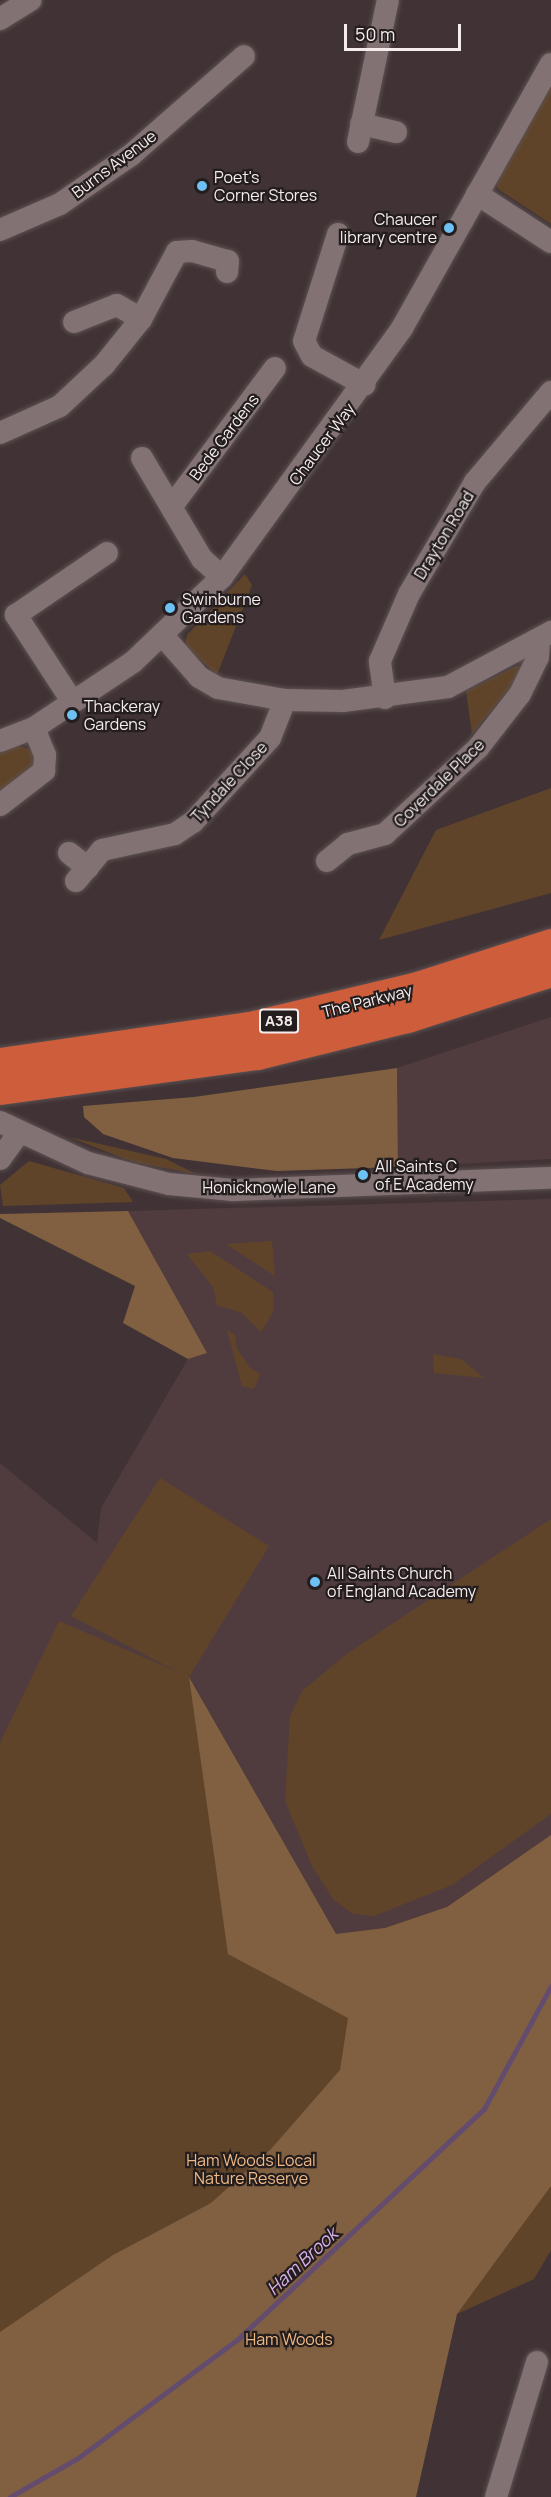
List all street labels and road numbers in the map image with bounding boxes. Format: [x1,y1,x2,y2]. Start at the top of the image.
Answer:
street label: Burns Avenue [68,126,160,202]
street label: Bede Gardens [185,390,263,484]
street label: Chaucer Way [285,399,359,489]
street label: Drayton Road [410,487,478,583]
street label: Coverdale Place [390,735,488,831]
street label: Tyndale Close [187,738,271,826]
street label: The Parkway [320,981,414,1021]
road number: A38 [258,1009,300,1033]
street label: Honicknowle Lane [202,1177,336,1197]

